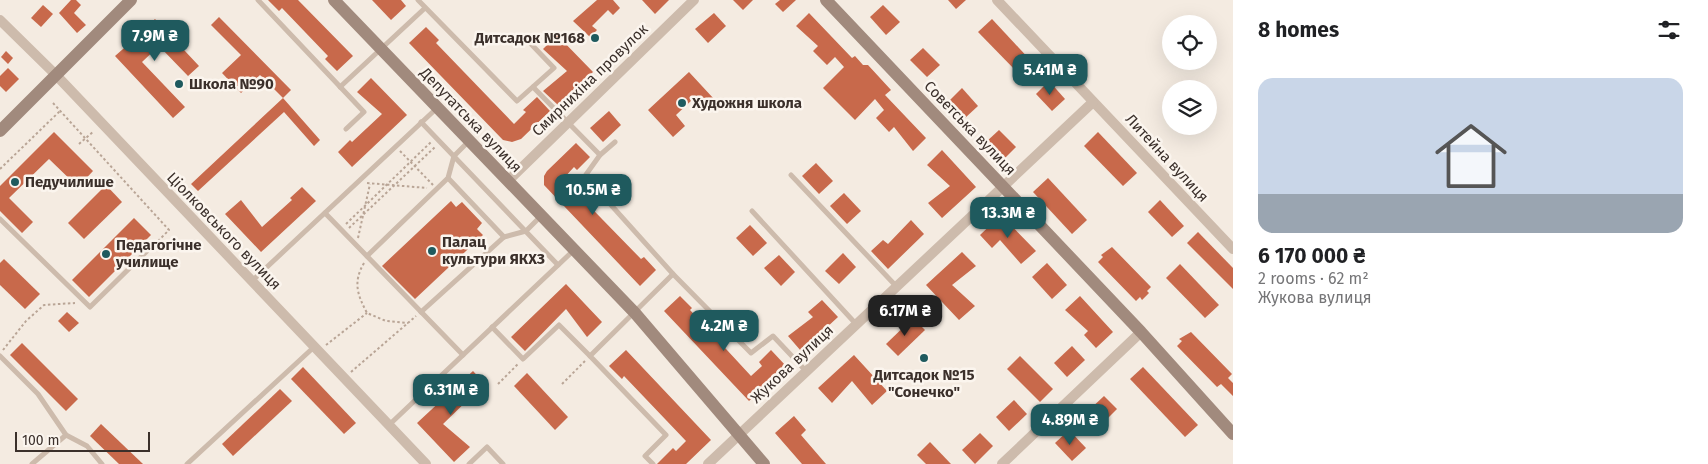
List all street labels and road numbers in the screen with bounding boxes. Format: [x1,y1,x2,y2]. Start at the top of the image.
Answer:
street label: Смирнихіна провулок [528,20,652,140]
street label: Депутатська вулиця [416,63,526,176]
street label: Советська вулиця [920,77,1020,179]
street label: Литейна вулиця [1122,110,1212,206]
street label: Ціолковського вулиця [163,168,285,294]
street label: Жукова вулиця [747,321,837,407]

